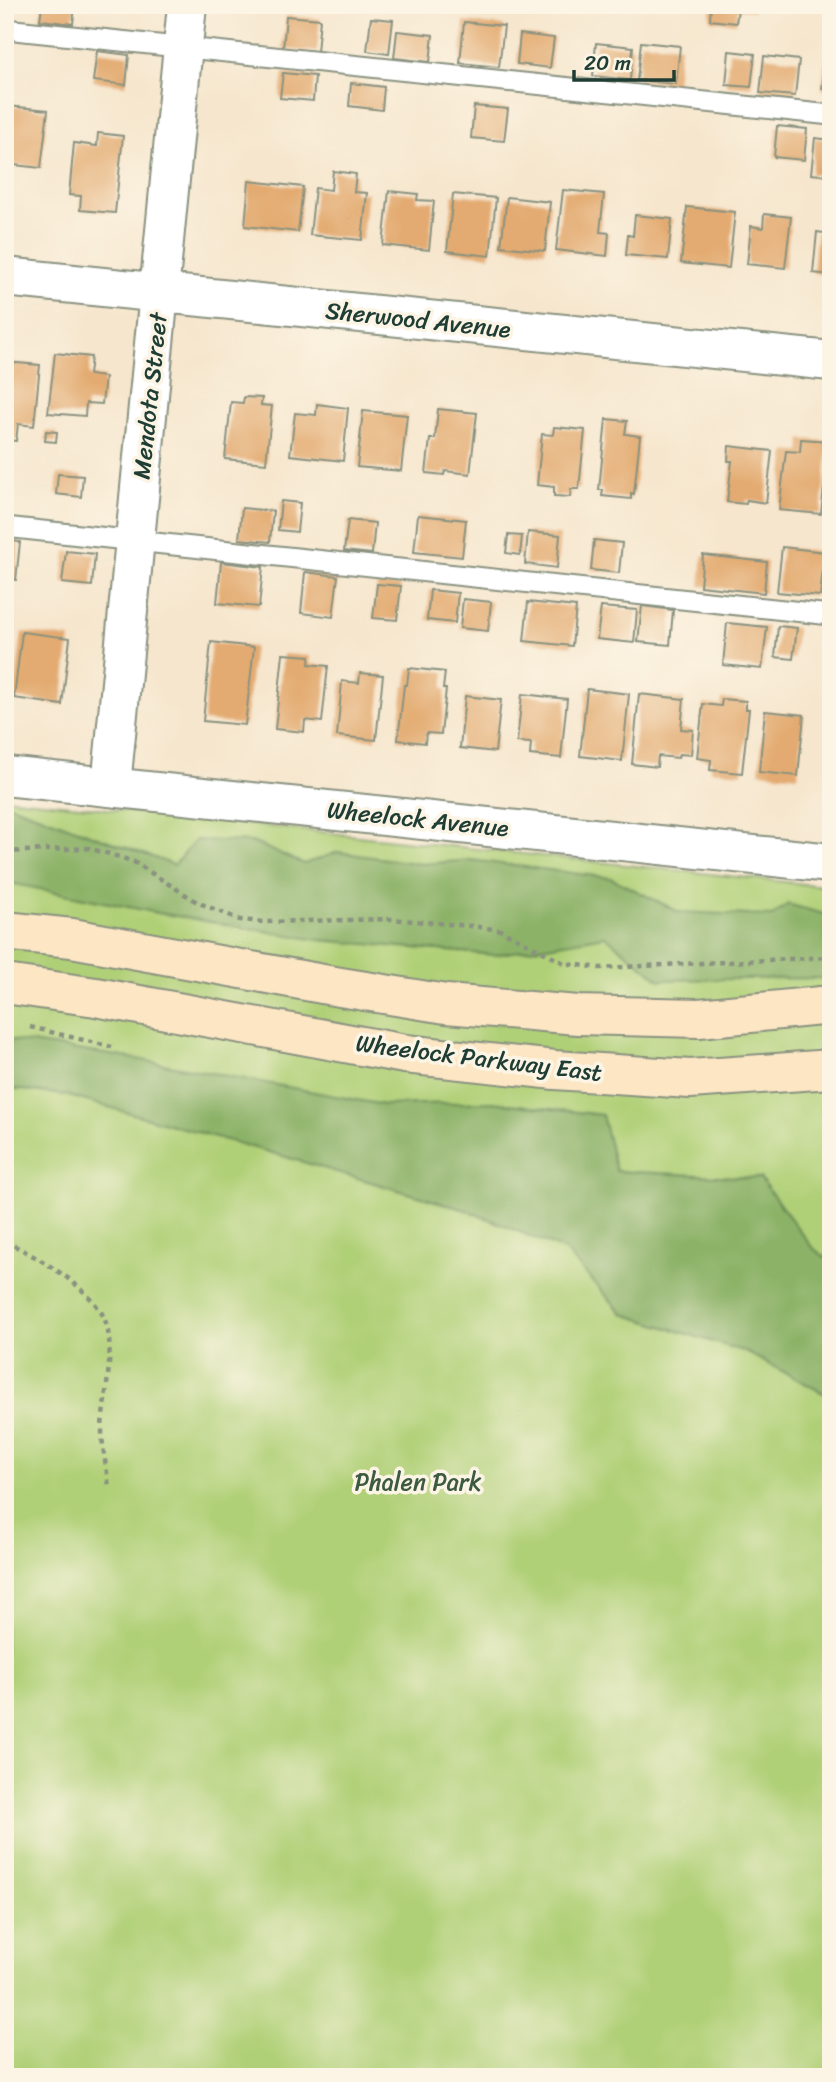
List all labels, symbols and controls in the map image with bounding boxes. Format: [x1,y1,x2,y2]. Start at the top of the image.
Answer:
scale bar [574,38,673,82]
text: 20 m [584,44,631,82]
street label: Sherwood Avenue [323,289,513,351]
street label: Mendota Street [120,309,180,481]
street label: Wheelock Avenue [325,789,511,849]
street label: Wheelock Parkway East [354,1022,604,1094]
park label: Phalen Park [355,1461,482,1503]

